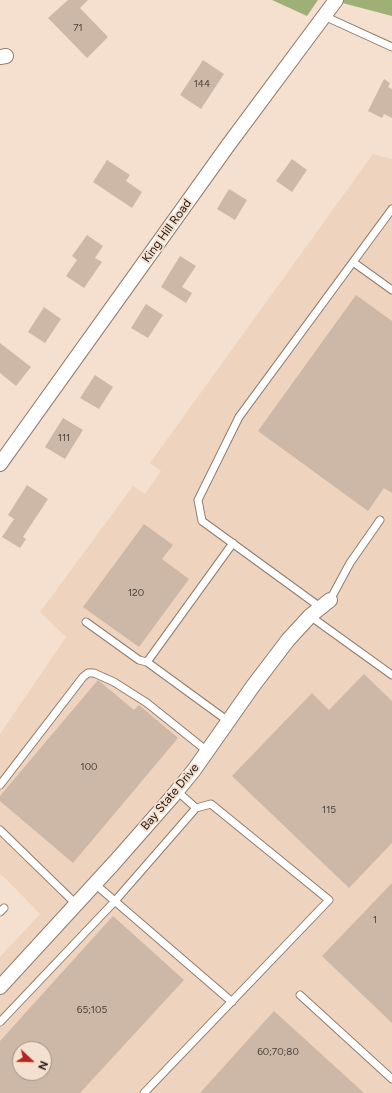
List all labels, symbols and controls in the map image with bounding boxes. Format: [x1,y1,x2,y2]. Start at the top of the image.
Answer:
house number: 71 [73,22,83,34]
house number: 144 [194,78,210,90]
street label: King Hill Road [139,197,195,265]
house number: 111 [58,432,70,444]
house number: 120 [128,587,144,599]
house number: 100 [81,761,97,773]
street label: Bay State Drive [138,761,202,833]
house number: 115 [322,804,336,816]
house number: 1 [373,914,377,926]
house number: 65;105 [77,1004,107,1016]
north arrow [12,1041,52,1081]
house number: 60;70;80 [257,1046,299,1058]
text: N [35,1059,50,1072]

